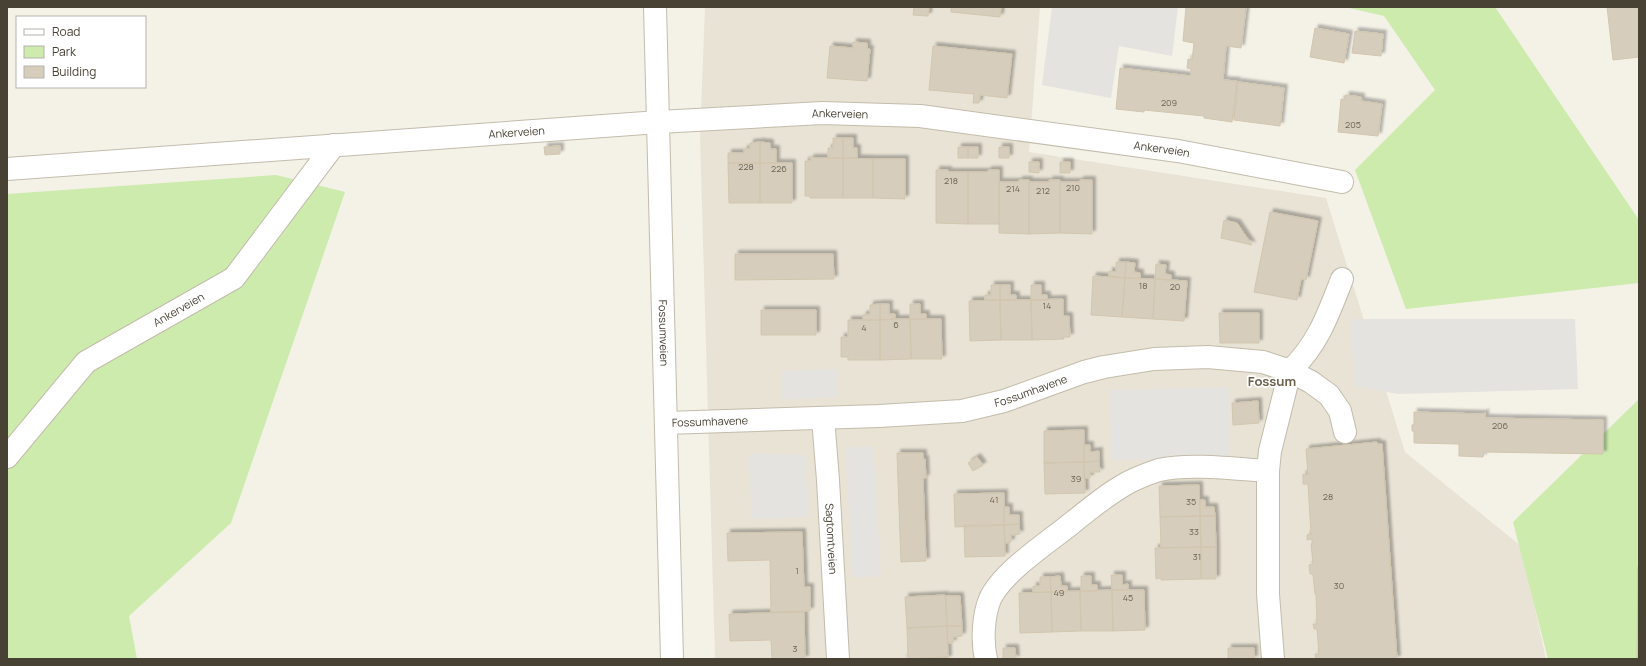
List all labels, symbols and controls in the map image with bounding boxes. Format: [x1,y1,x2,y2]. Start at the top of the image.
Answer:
legend [16,16,146,88]
text: Road [52,23,80,40]
text: Park [52,43,77,60]
text: Building [52,63,96,80]
house number: 209 [1161,96,1177,109]
street label: Ankerveien [811,105,869,121]
house number: 205 [1345,118,1361,131]
street label: Ankerveien [488,122,545,141]
street label: Ankerveien [1133,137,1191,160]
house number: 228 [738,160,754,173]
house number: 226 [771,162,787,175]
house number: 218 [944,174,958,187]
house number: 210 [1066,181,1080,194]
house number: 214 [1006,182,1020,195]
house number: 212 [1036,184,1050,197]
house number: 18 [1139,279,1147,292]
house number: 20 [1170,280,1180,293]
street label: Ankerveien [150,289,207,329]
street label: Fossumveien [656,299,672,366]
house number: 14 [1043,299,1051,312]
house number: 6 [893,318,899,331]
house number: 4 [861,321,867,334]
street label: Fossumhavene [993,371,1070,410]
district label: Fossum [1248,372,1296,390]
street label: Fossumhavene [672,412,749,430]
house number: 206 [1492,419,1509,432]
house number: 39 [1071,472,1081,485]
house number: 28 [1323,490,1333,503]
house number: 41 [990,493,998,506]
house number: 35 [1186,495,1196,508]
street label: Sagtomtveien [822,503,841,575]
house number: 33 [1189,525,1199,538]
house number: 31 [1193,550,1201,563]
house number: 1 [795,564,799,577]
house number: 30 [1334,579,1344,592]
house number: 49 [1054,586,1064,599]
house number: 45 [1123,591,1133,604]
house number: 3 [793,642,798,655]

